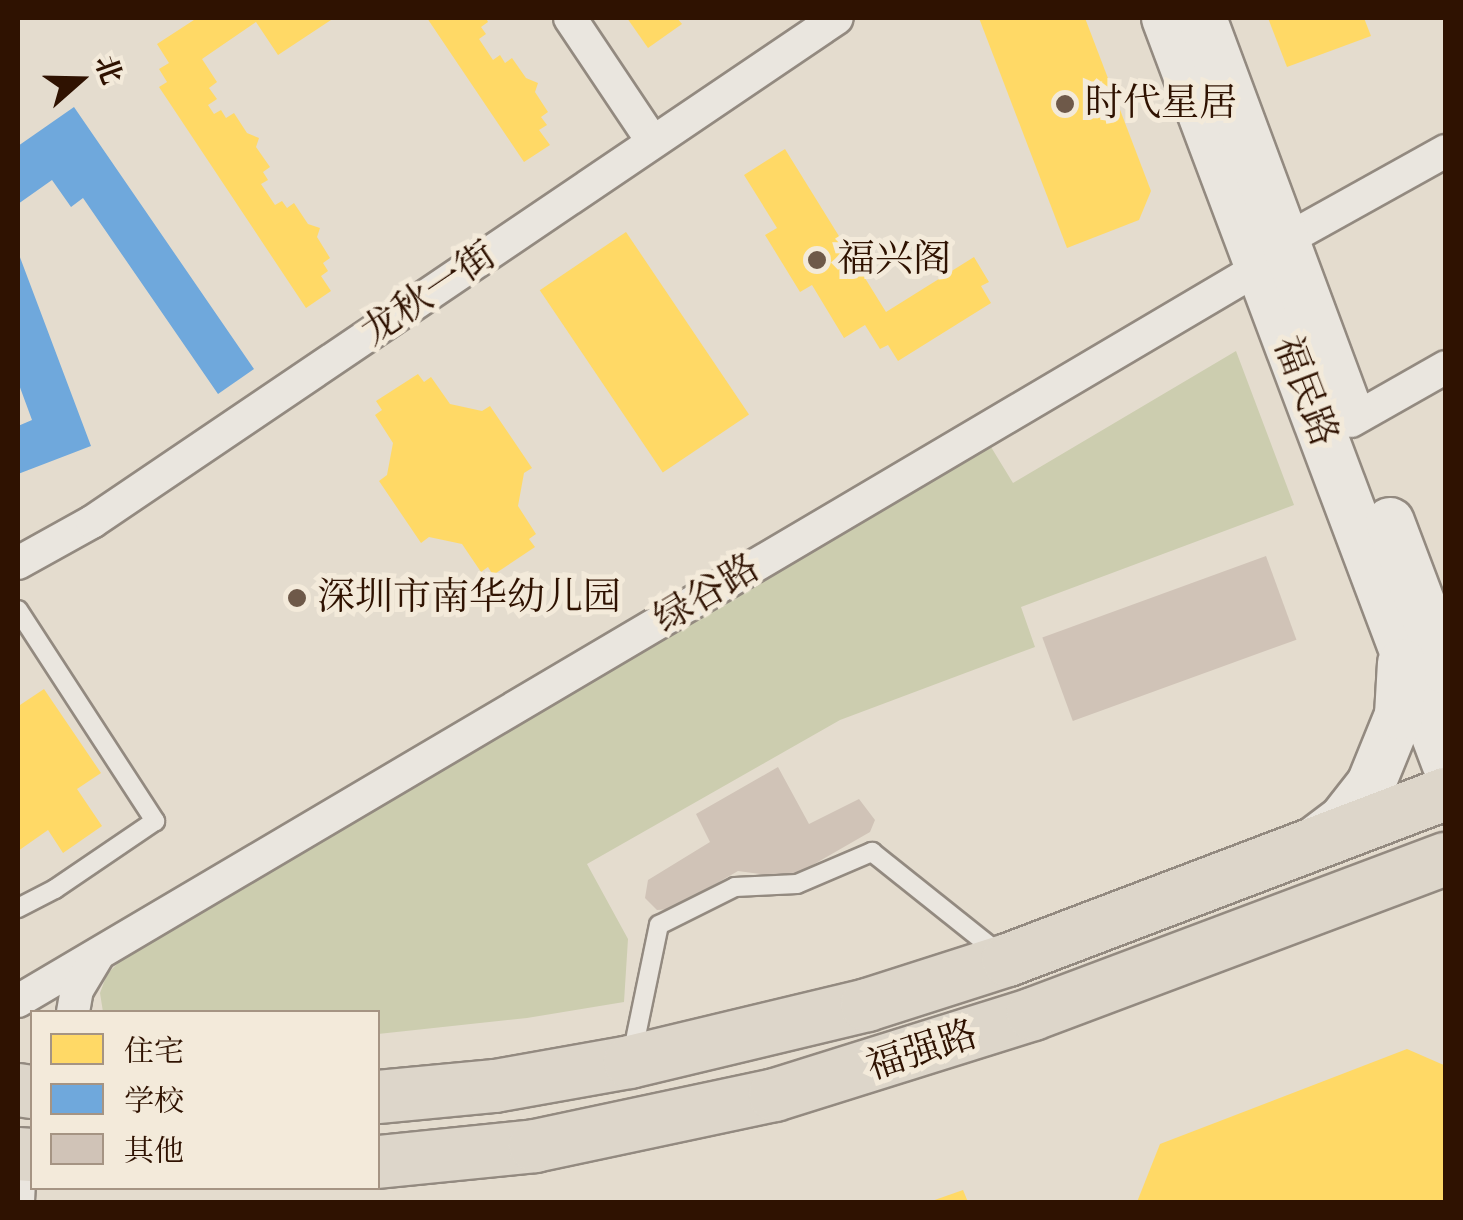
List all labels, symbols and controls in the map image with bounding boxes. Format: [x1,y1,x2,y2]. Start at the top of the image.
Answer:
north arrow [30,30,130,130]
text: 北 [86,50,131,89]
place label: 时代星居 [1085,81,1237,127]
marker: 时代星居 [1054,93,1076,115]
street label: 龙秋一街 [353,233,505,355]
place label: 福兴阁 [837,237,951,283]
marker: 福兴阁 [806,249,828,271]
street label: 福民路 [1263,330,1347,452]
street label: 绿谷路 [646,545,768,643]
place label: 深圳市南华幼儿园 [317,575,621,621]
marker: 深圳市南华幼儿园 [286,587,308,609]
legend [30,1010,380,1190]
street label: 福强路 [861,1012,983,1090]
text: 住宅 [124,1031,184,1072]
text: 学校 [124,1081,184,1122]
text: 其他 [124,1131,184,1172]

